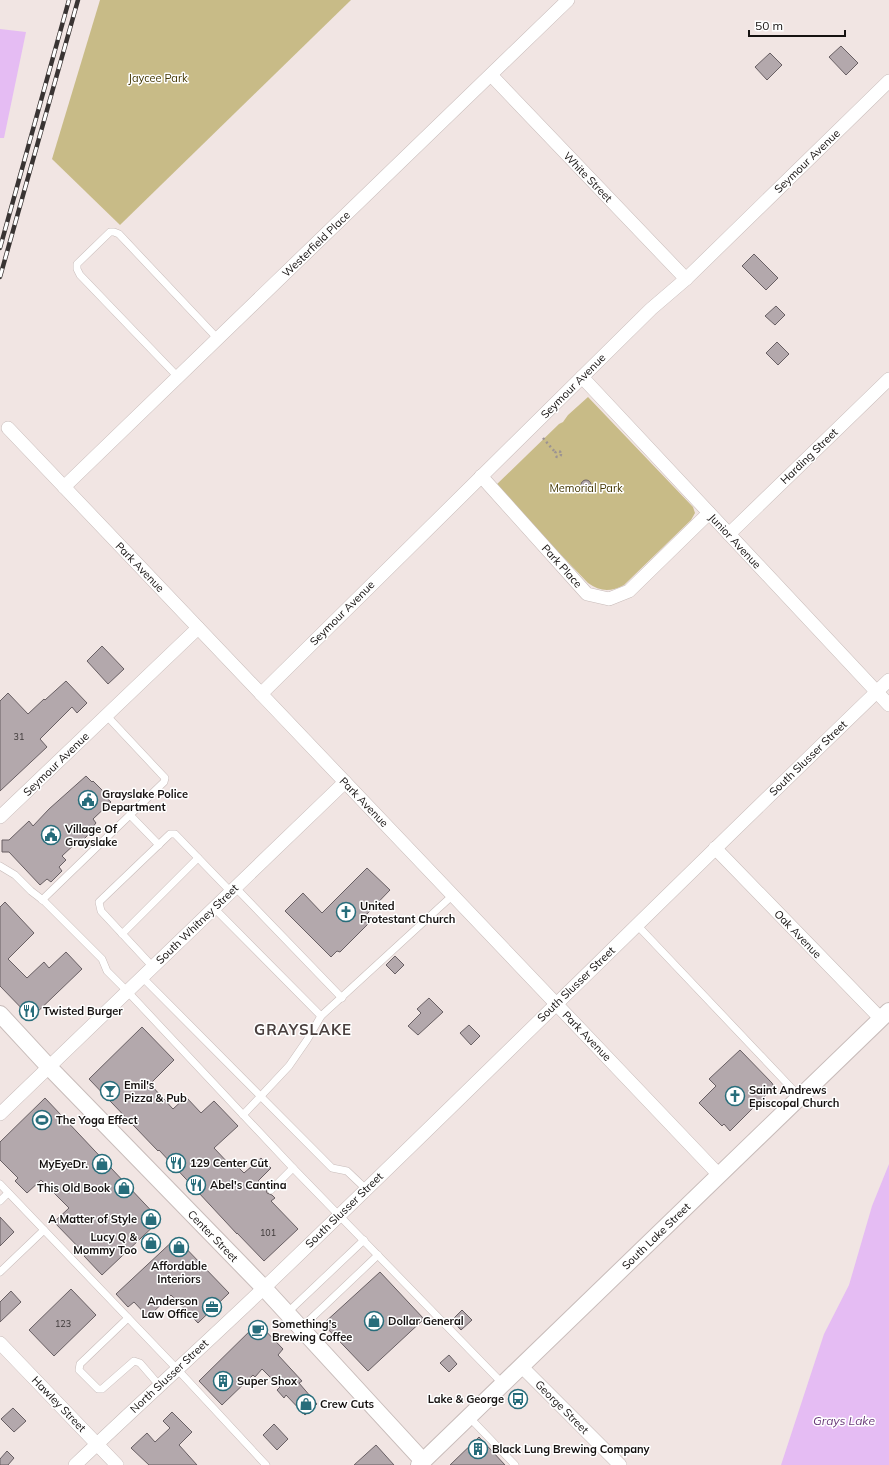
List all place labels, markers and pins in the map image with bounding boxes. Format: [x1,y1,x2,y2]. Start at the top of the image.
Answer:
place label: Grayslake Police Department [102,787,188,814]
public building icon: Grayslake Police Department [77,789,99,811]
place label: Village Of Grayslake [64,822,118,849]
public building icon: Village Of Grayslake [40,824,62,846]
place label: United Protestant Church [360,899,455,926]
church icon: United Protestant Church [335,901,357,923]
restaurant icon: Twisted Burger [18,1000,40,1022]
place label: Twisted Burger [43,1004,123,1018]
place label: Emil's Pizza & Pub [124,1078,187,1105]
bar icon: Emil's Pizza & Pub [99,1080,121,1102]
place label: Saint Andrews Episcopal Church [749,1083,839,1110]
church icon: Saint Andrews Episcopal Church [724,1085,746,1107]
sports icon: The Yoga Effect [31,1109,53,1131]
place label: The Yoga Effect [56,1113,138,1127]
restaurant icon: 129 Center Cut [165,1152,187,1174]
shop icon: MyEyeDr. [91,1153,113,1175]
place label: 129 Center Cut [190,1156,268,1170]
place label: MyEyeDr. [39,1157,88,1171]
restaurant icon: Abel's Cantina [185,1174,207,1196]
shop icon: This Old Book [113,1177,135,1199]
place label: Abel's Cantina [210,1178,287,1192]
place label: This Old Book [37,1181,111,1195]
shop icon: A Matter of Style [140,1208,162,1230]
place label: A Matter of Style [48,1212,137,1226]
place label: Lucy Q & Mommy Too [73,1230,137,1257]
shop icon: Lucy Q & Mommy Too [140,1232,162,1254]
shop icon: Affordable Interiors [168,1236,190,1258]
place label: Affordable Interiors [151,1259,207,1286]
place label: Anderson Law Office [142,1294,198,1321]
office icon: Anderson Law Office [201,1296,223,1318]
shop icon: Dollar General [363,1310,385,1332]
place label: Dollar General [388,1314,464,1328]
place label: Something's Brewing Coffee [272,1317,352,1344]
cafe icon: Something's Brewing Coffee [247,1319,269,1341]
building icon: Super Shox [212,1370,234,1392]
place label: Super Shox [237,1374,298,1388]
bus stop icon: Lake & George [507,1388,529,1410]
place label: Lake & George [428,1392,504,1406]
shop icon: Crew Cuts [295,1393,317,1415]
place label: Crew Cuts [320,1397,375,1411]
building icon: Black Lung Brewing Company [467,1438,489,1460]
place label: Black Lung Brewing Company [492,1442,650,1456]

